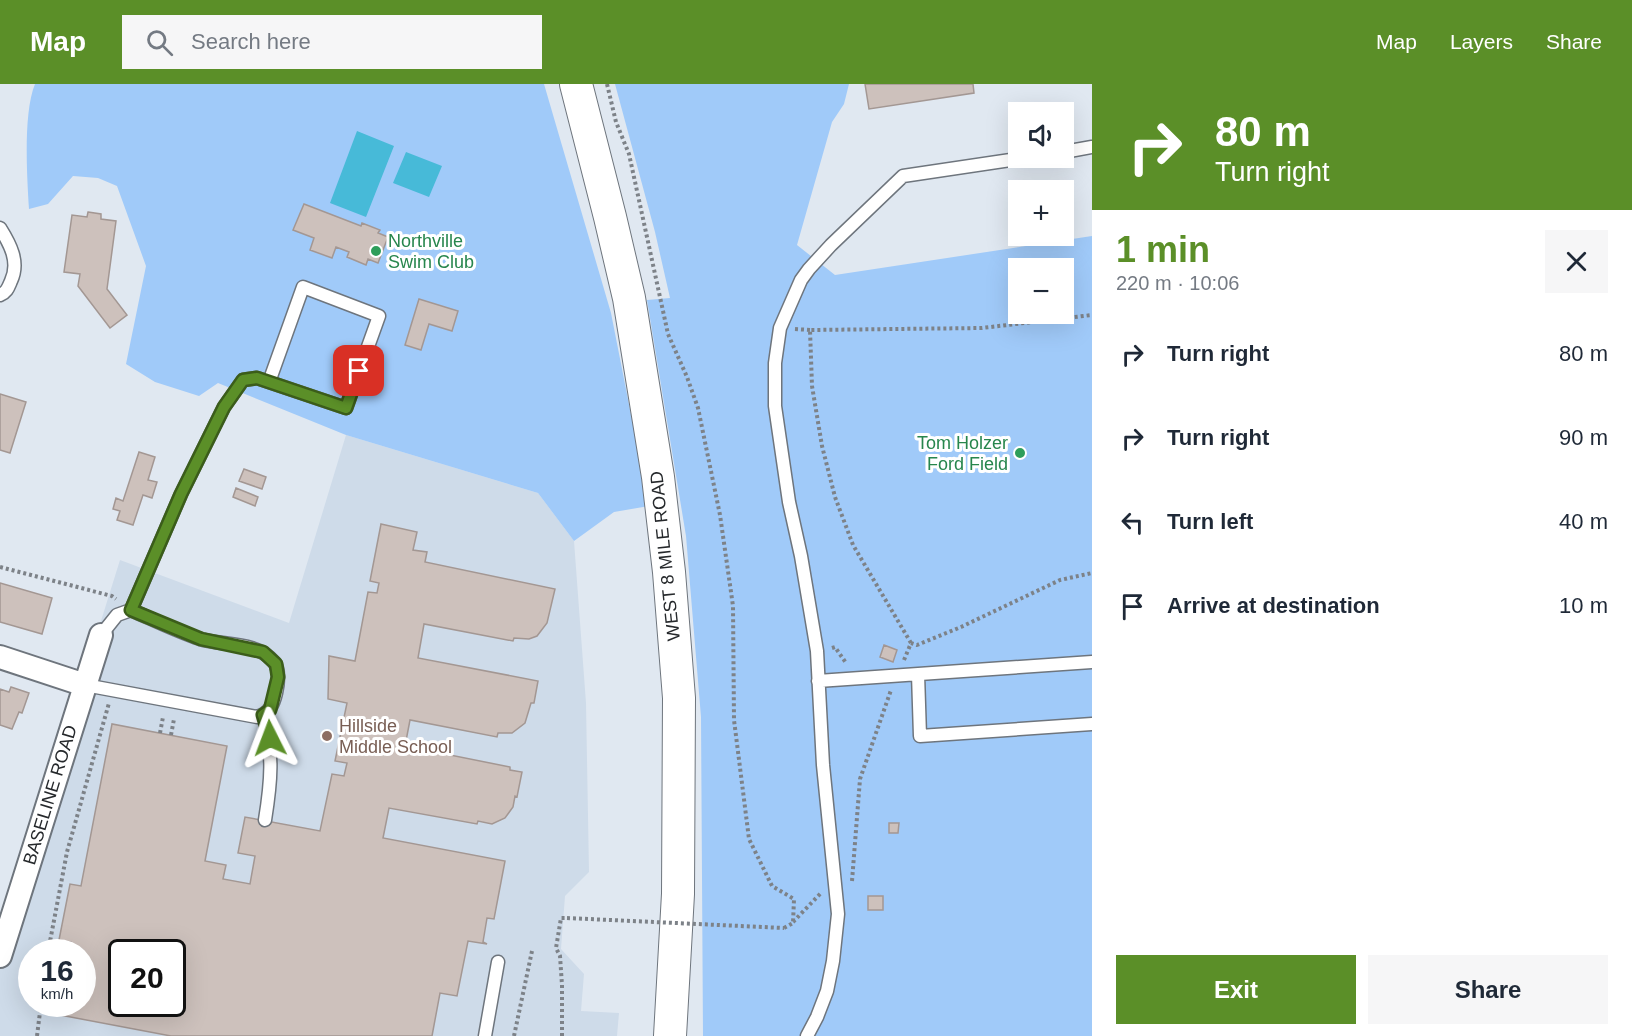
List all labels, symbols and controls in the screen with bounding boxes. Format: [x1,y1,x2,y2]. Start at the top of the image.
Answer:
search box [122,15,542,69]
text: Map [30,26,86,57]
icon: search [143,26,176,59]
text: Search here [191,29,311,54]
text: Map [1376,30,1417,53]
text: Layers [1450,30,1513,53]
text: Share [1546,30,1602,53]
map controls [1008,102,1074,324]
button: sound [1008,102,1074,168]
icon: right [1116,108,1194,186]
text: 80 m [1215,108,1311,155]
text: Turn right [1215,157,1330,187]
button: + [1008,180,1074,246]
text: 1 min [1116,229,1210,270]
button: close [1545,230,1608,293]
place label: Northville Swim Club [388,231,474,272]
marker: Northville Swim Club [369,244,383,258]
button: − [1008,258,1074,324]
text: 220 m · 10:06 [1116,272,1239,294]
icon: right [1116,338,1149,371]
text: Turn right [1167,341,1269,366]
text: 80 m [1559,341,1608,366]
pin [333,345,384,396]
icon: arrive [342,354,375,387]
icon: right [1116,422,1149,455]
text: Turn right [1167,425,1269,450]
text: 90 m [1559,425,1608,450]
place label: Tom Holzer Ford Field [917,433,1008,474]
marker: Tom Holzer Ford Field [1013,446,1027,460]
street label: WEST 8 MILE ROAD [646,470,684,642]
icon: left [1116,506,1149,539]
text: Turn left [1167,509,1253,534]
text: 40 m [1559,509,1608,534]
icon: arrive [1116,590,1149,623]
text: Arrive at destination [1167,593,1380,618]
text: 10 m [1559,593,1608,618]
position arrow [238,706,302,770]
place label: Hillside Middle School [339,716,452,757]
street label: BASELINE ROAD [19,723,81,867]
marker: Hillside Middle School [320,729,334,743]
speed limit sign: 20 [108,939,186,1017]
text: 16 [40,954,74,987]
button: Exit [1116,955,1356,1024]
button: Share [1368,955,1608,1024]
text: km/h [41,985,73,1002]

